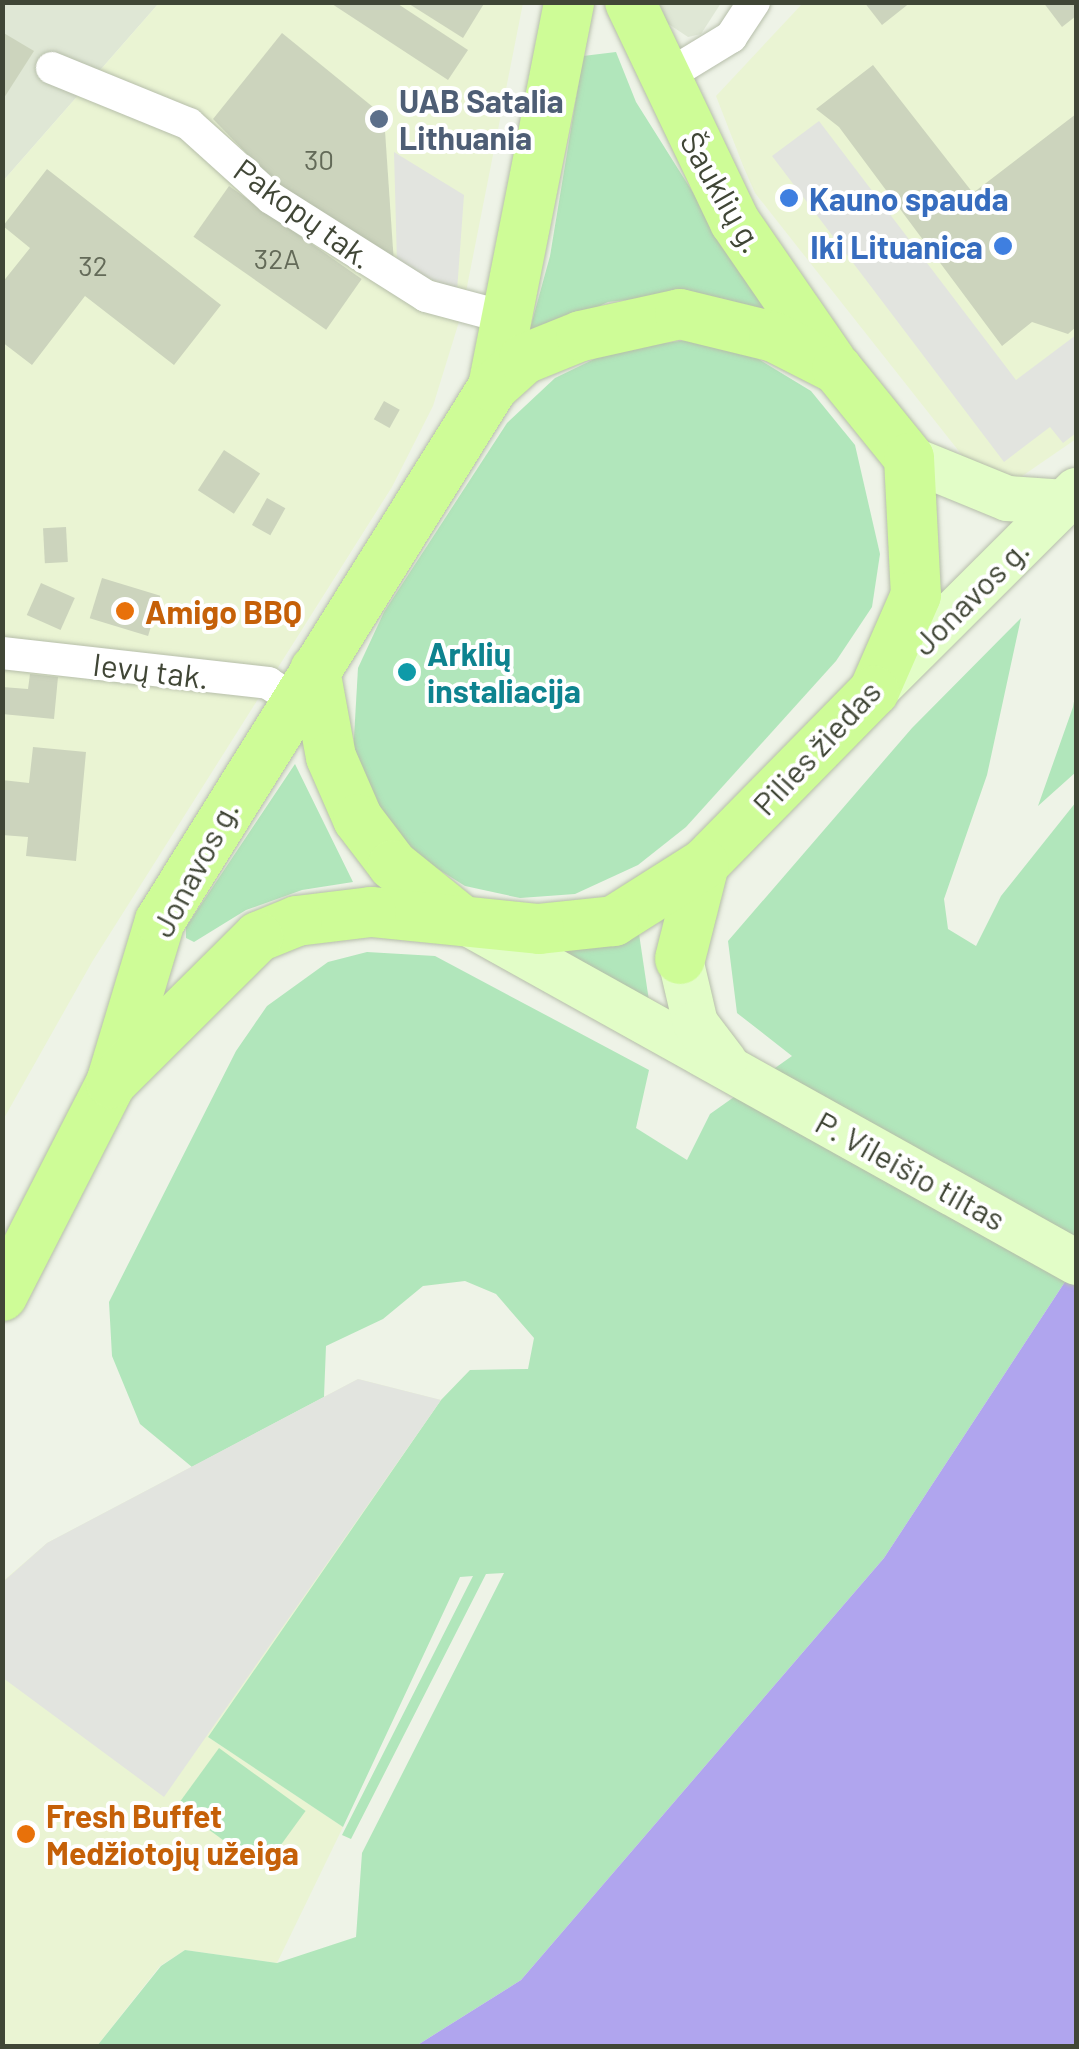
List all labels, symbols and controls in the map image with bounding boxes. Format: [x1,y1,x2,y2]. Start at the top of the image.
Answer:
place label: UAB Satalia Lithuania [399,82,564,157]
marker: UAB Satalia Lithuania [368,108,390,130]
street label: Šauklių g. [673,125,773,259]
house number: 30 [304,142,334,176]
street label: Pakopų tak. [227,150,381,276]
place label: Kauno spauda [809,179,1009,217]
marker: Kauno spauda [778,187,800,209]
place label: Iki Lituanica [810,227,983,265]
marker: Iki Lituanica [992,235,1014,257]
house number: 32A [254,241,300,275]
house number: 32 [78,248,108,282]
street label: Jonavos g. [904,530,1036,662]
place label: Amigo BBQ [145,592,302,630]
marker: Amigo BBQ [114,600,136,622]
place label: Arklių instaliacija [427,635,581,710]
street label: Ievų tak. [91,644,211,696]
marker: Arklių instaliacija [396,661,418,683]
street label: Pilies žiedas [744,672,888,822]
street label: Jonavos g. [142,793,246,943]
street label: P. Vileišio tiltas [810,1102,1012,1238]
place label: Fresh Buffet Medžiotojų užeiga [46,1797,299,1872]
marker: Fresh Buffet Medžiotojų užeiga [15,1823,37,1845]

